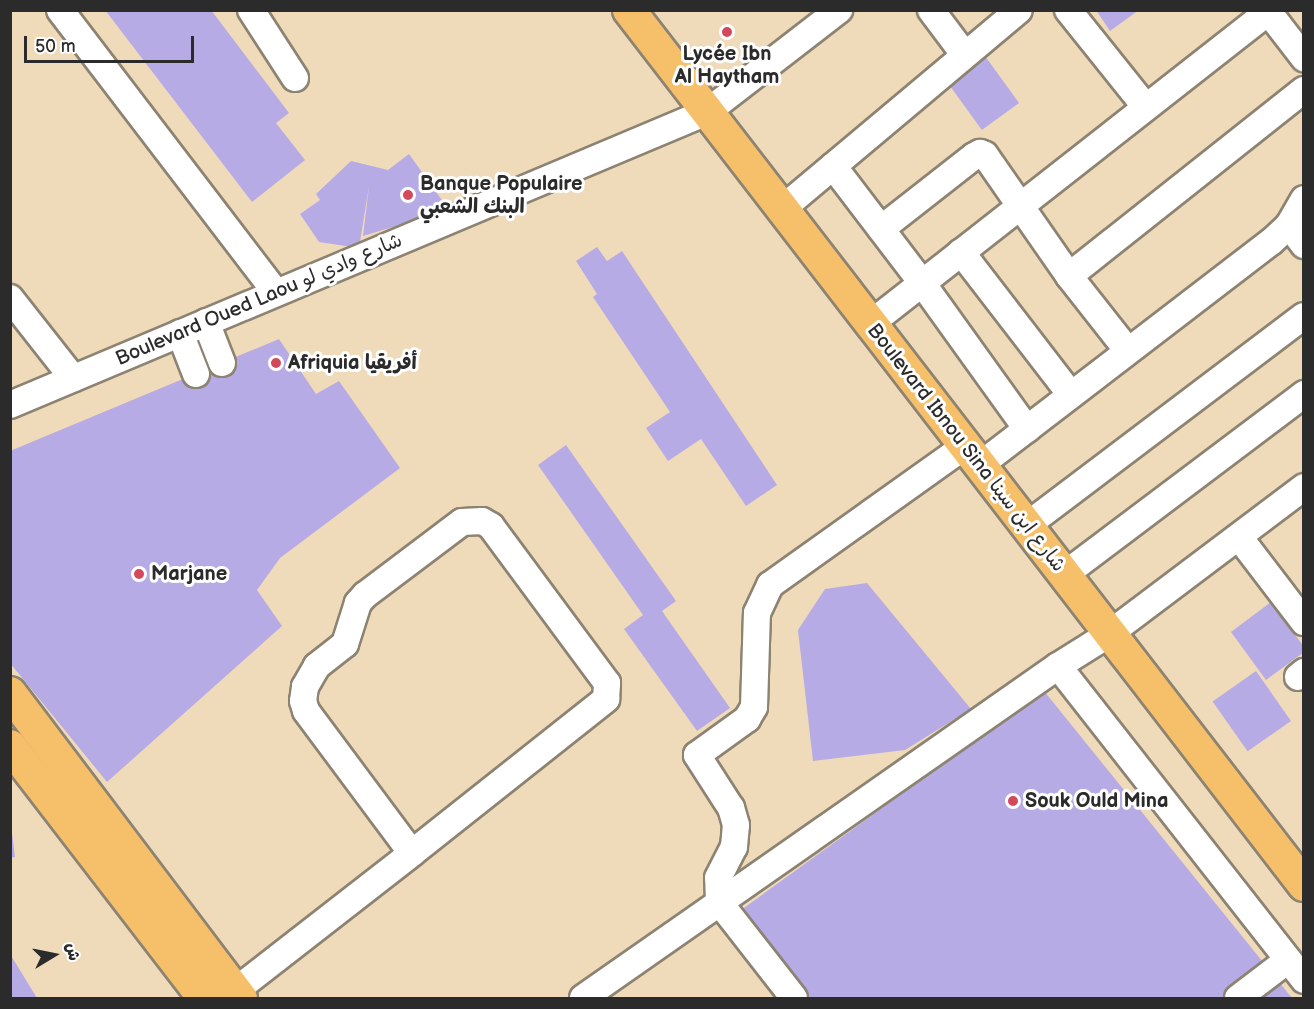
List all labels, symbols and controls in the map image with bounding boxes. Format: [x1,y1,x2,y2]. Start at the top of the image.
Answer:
scale bar [27,24,196,62]
marker: Lycée Ibn Al Haytham [720,25,734,39]
text: 50 m [35,36,76,57]
place label: Lycée Ibn Al Haytham [675,42,779,89]
place label: Banque Populaire البنك الشعبي [420,172,582,219]
marker: Banque Populaire البنك الشعبي [401,188,415,202]
street label: Boulevard Oued Laou شارع وادي لو [112,229,406,371]
street label: Boulevard Ibnou Sina شارع ابن سينا [862,319,1070,577]
place label: Afriquia أفريقيا [288,351,417,375]
marker: Afriquia أفريقيا [269,356,283,370]
place label: Marjane [151,562,227,586]
marker: Marjane [132,567,146,581]
place label: Souk Ould Mina [1025,789,1168,813]
marker: Souk Ould Mina [1006,794,1020,808]
north arrow [24,925,84,985]
text: ش [61,941,83,962]

